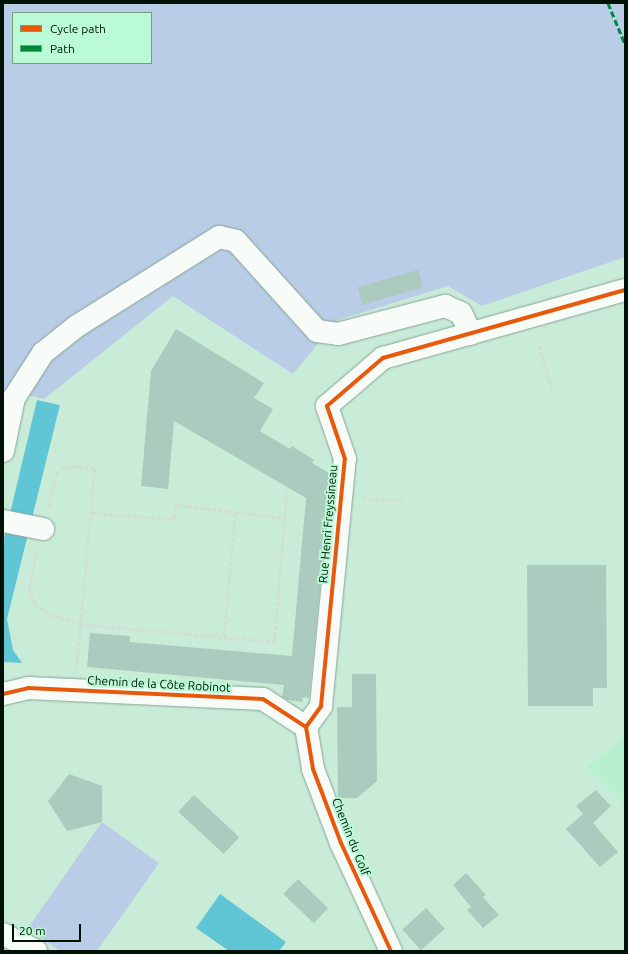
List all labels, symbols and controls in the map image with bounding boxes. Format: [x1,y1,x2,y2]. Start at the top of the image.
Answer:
legend [12,12,152,64]
text: Cycle path [50,22,106,35]
text: Path [50,42,75,55]
street label: Rue Henri Freyssineau [316,464,340,584]
street label: Chemin de la Côte Robinot [87,673,231,695]
street label: Chemin du Golf [329,796,373,878]
scale bar [14,916,83,942]
text: 20 m [19,924,46,937]

